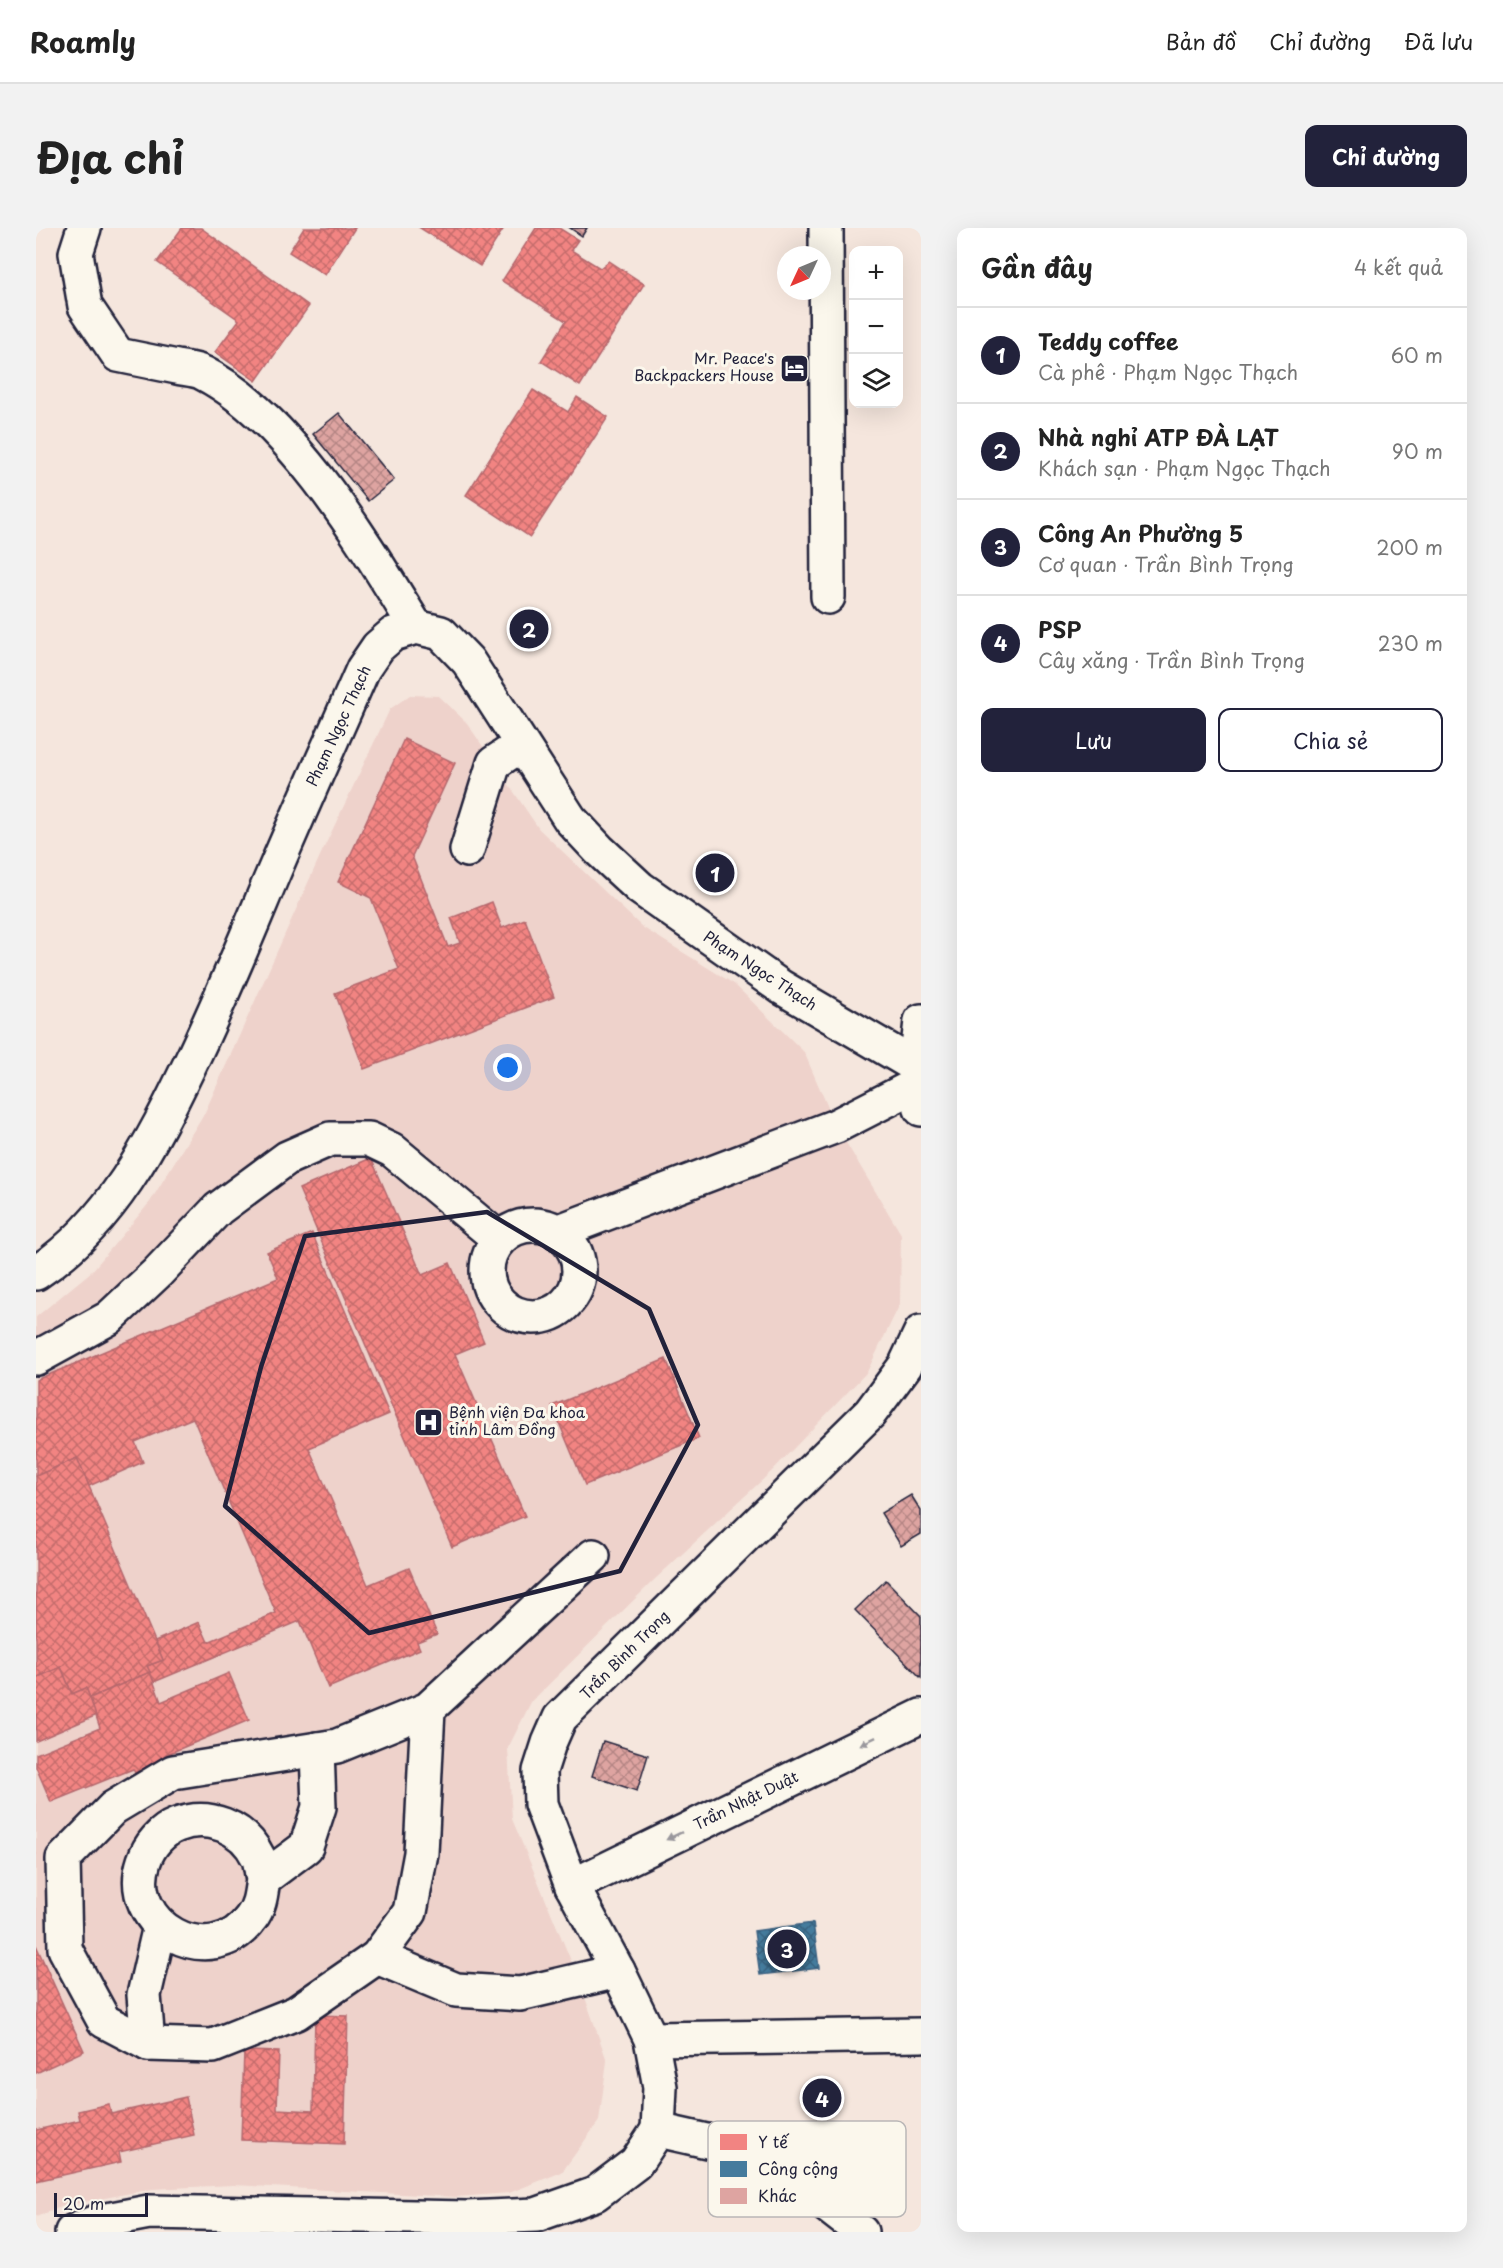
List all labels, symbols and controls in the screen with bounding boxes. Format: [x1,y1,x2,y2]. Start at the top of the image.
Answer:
text: Roamly [30,20,136,63]
text: Bản đồ [1166,25,1236,57]
text: Chỉ đường [1269,25,1371,57]
text: Đã lưu [1404,25,1473,57]
text: Địa chỉ [36,125,184,188]
button: Chỉ đường [1305,125,1467,187]
north arrow [777,246,831,300]
map controls [849,246,903,408]
button: + [849,246,903,300]
text: Gần đây [981,248,1093,287]
text: 4 kết quả [1354,252,1443,282]
button: − [849,300,903,354]
text: Teddy coffee [1038,324,1178,357]
text: 1 [996,340,1005,370]
text: 60 m [1391,340,1443,370]
place label: Mr. Peace's Backpackers House [634,346,774,386]
hotel icon: Mr. Peace's Backpackers House [779,352,811,384]
button: layers [849,354,903,408]
text: Cà phê · Phạm Ngọc Thạch [1038,357,1298,387]
text: Nhà nghỉ ATP ĐÀ LẠT [1038,420,1279,453]
text: 2 [993,436,1008,466]
text: 90 m [1392,436,1443,466]
text: Khách sạn · Phạm Ngọc Thạch [1038,453,1331,483]
text: Công An Phường 5 [1038,516,1243,549]
text: 3 [994,532,1007,562]
text: 200 m [1376,532,1443,562]
text: Cơ quan · Trần Bình Trọng [1038,549,1294,579]
pin: 2 [510,606,548,652]
text: PSP [1038,612,1081,645]
text: 4 [994,628,1007,658]
text: 230 m [1378,628,1443,658]
text: Cây xăng · Trần Bình Trọng [1038,645,1305,675]
street label: Phạm Ngọc Thạch [300,661,376,790]
button: Lưu [981,708,1206,772]
button: Chia sẻ [1218,708,1443,772]
pin: 1 [696,850,734,896]
street label: Phạm Ngọc Thạch [700,924,822,1015]
your location [493,1053,522,1082]
place label: Bệnh viện Đa khoa tỉnh Lâm Đồng [449,1400,586,1440]
hospital icon: Bệnh viện Đa khoa tỉnh Lâm Đồng [412,1406,444,1438]
street label: Trần Bình Trọng [574,1604,674,1704]
one-way arrow [860,1737,877,1746]
street label: Trần Nhật Duật [689,1764,802,1835]
one-way arrow [666,1831,683,1841]
pin: 3 [768,1926,807,1972]
pin: 4 [802,2076,842,2120]
legend [708,2121,906,2217]
text: Y tế [758,2129,790,2153]
text: Công cộng [758,2156,839,2180]
text: Khác [758,2183,797,2207]
scale bar [54,2190,148,2218]
text: 20 m [63,2191,104,2215]

